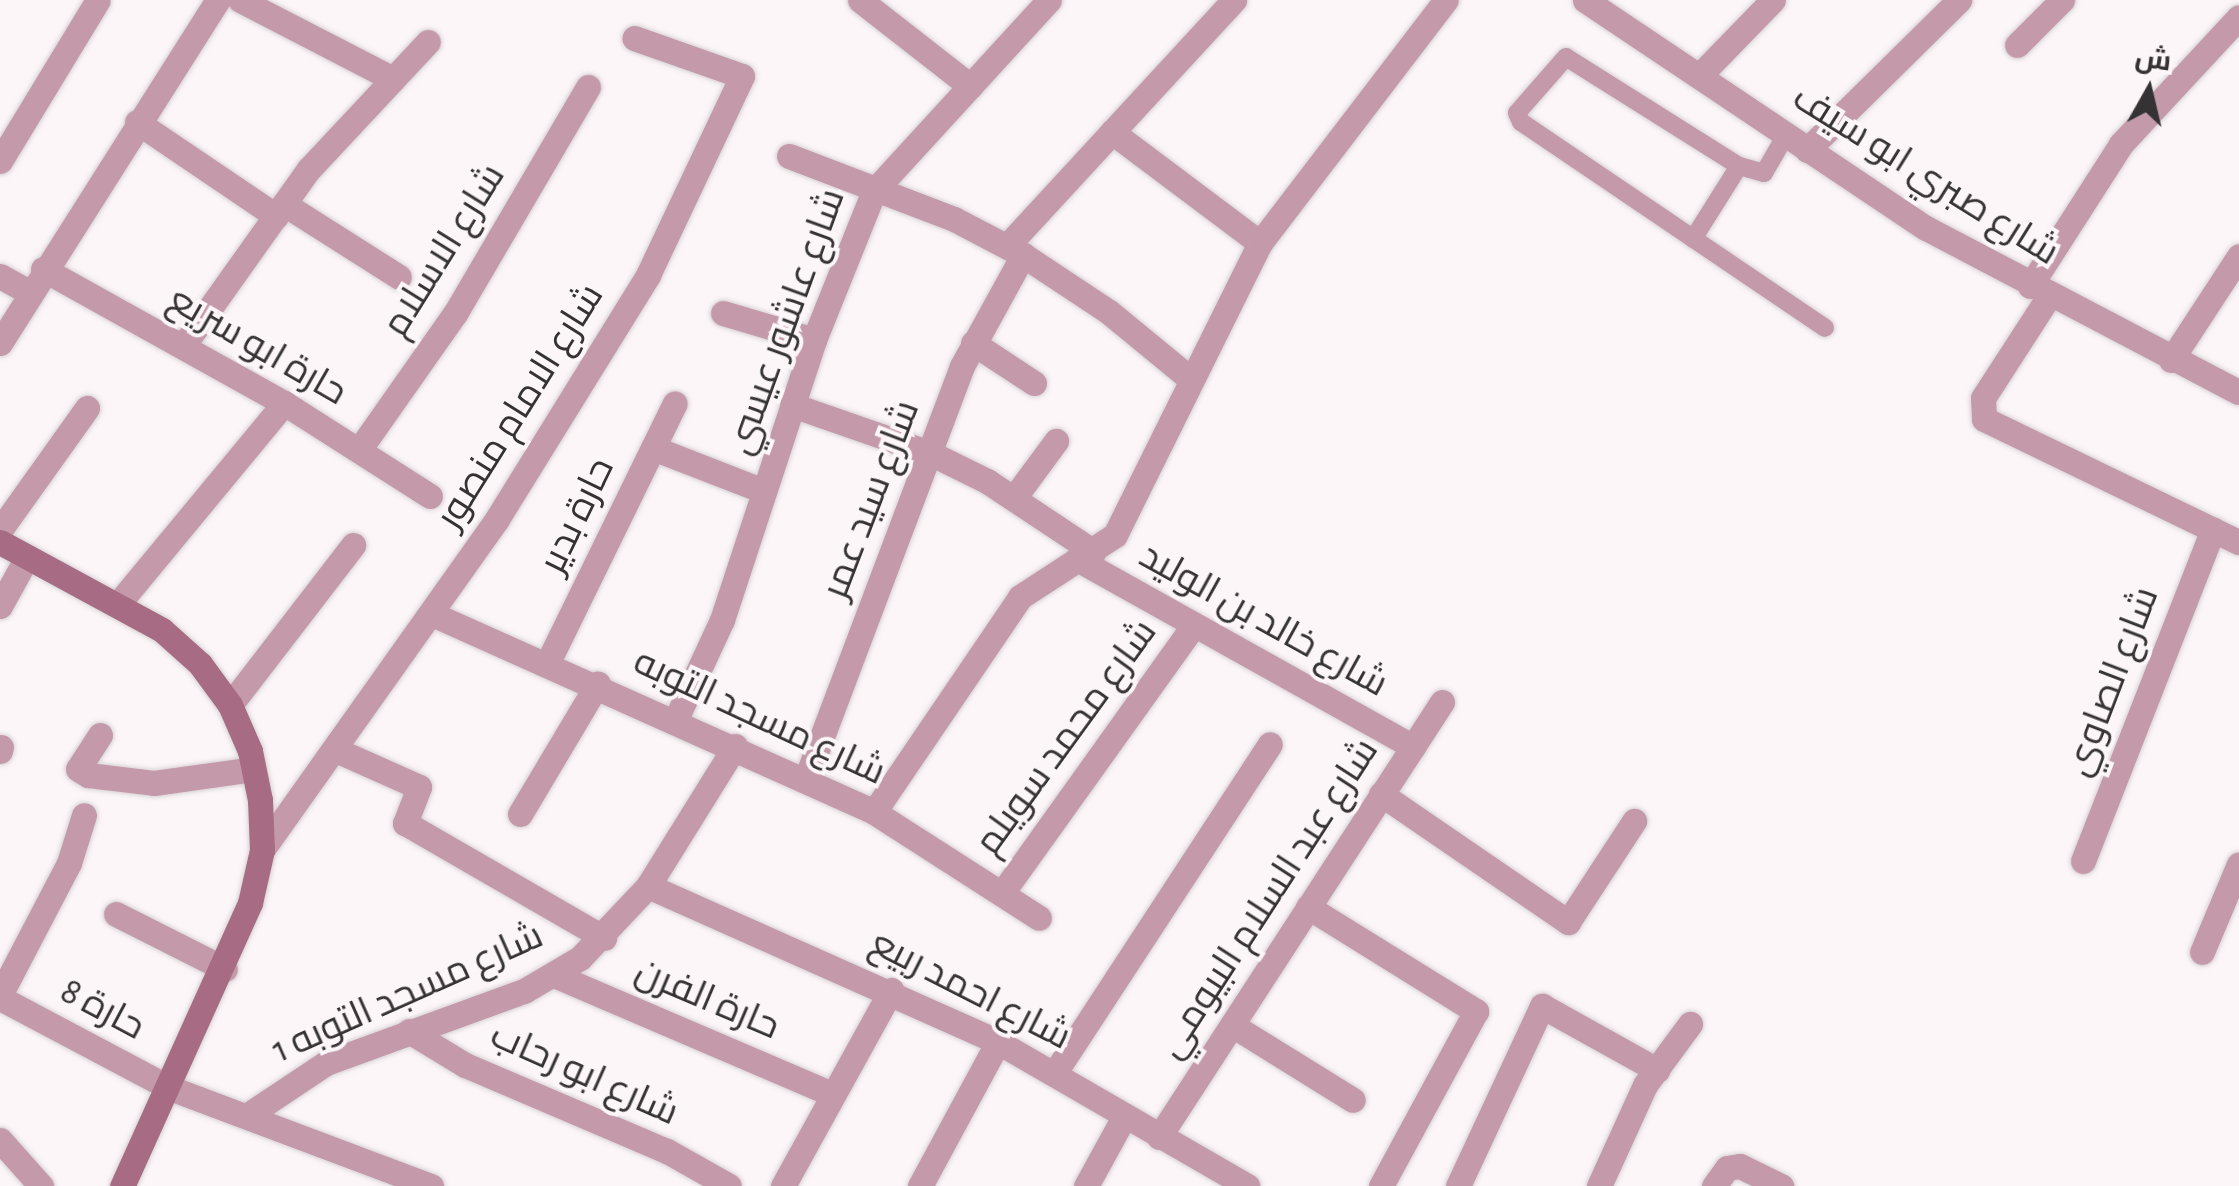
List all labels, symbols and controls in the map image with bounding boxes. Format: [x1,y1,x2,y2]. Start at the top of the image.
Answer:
north arrow [2099,40,2199,140]
text: ش [2133,44,2173,77]
street label: شارع صبري ابو سيف [1783,76,2067,276]
street label: شارع الاسلام [374,156,516,346]
street label: شارع عاشور عيسي [718,183,856,461]
street label: شارع الامام منصور [427,276,615,538]
street label: حارة ابو سريع [160,278,354,416]
street label: شارع سيد عمر [813,394,931,606]
street label: حارة بدير [531,451,625,581]
street label: شارع خالد بن الوليد [1131,534,1395,708]
street label: شارع الصاوي [2056,581,2170,783]
street label: شارع محمد سويلم [966,611,1168,865]
street label: شارع مسجد التوبه [626,640,892,796]
street label: شارع عبد السلام البيومي [1149,731,1389,1067]
street label: شارع مسجد التوبه 1 [265,914,551,1074]
street label: شارع احمد ربيع [862,921,1078,1061]
street label: حارة الفرن [628,949,786,1051]
street label: حارة 8 [52,969,152,1051]
street label: شارع ابو رحاب [483,1013,685,1137]

